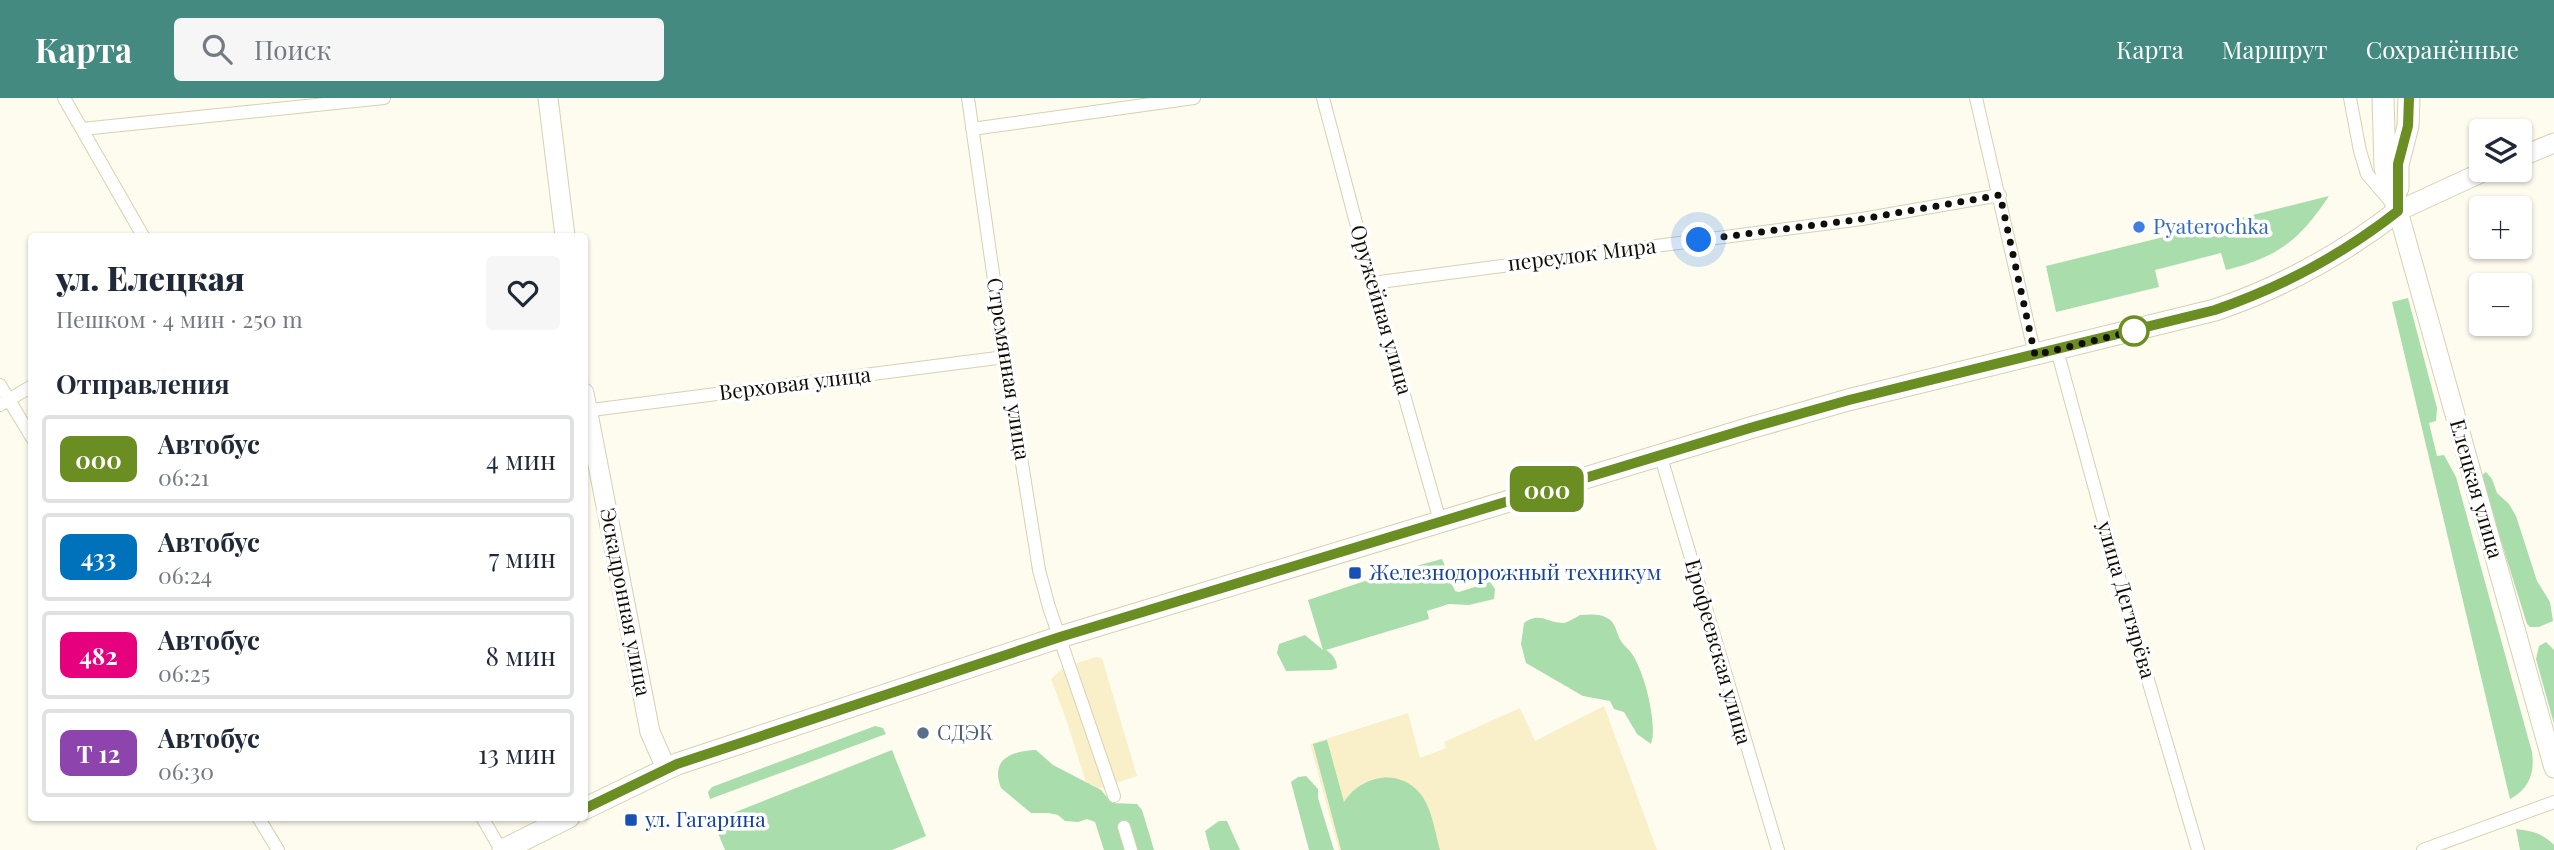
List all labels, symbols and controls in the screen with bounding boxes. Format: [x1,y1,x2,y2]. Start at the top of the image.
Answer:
search box [174,18,664,81]
text: Карта [35,27,132,71]
icon: search [198,30,236,68]
text: Поиск [254,32,331,67]
text: Карта [2116,33,2184,65]
text: Маршрут [2222,33,2328,65]
text: Сохранённые [2366,33,2519,65]
map controls [2469,119,2532,336]
button: layers [2469,119,2532,182]
button: + [2469,196,2532,259]
place label: Pyaterochka [2153,211,2270,239]
marker: Pyaterochka [2131,219,2147,235]
street label: Оружейная улица [1345,221,1421,398]
your location [1681,222,1716,257]
street label: переулок Мира [1506,230,1658,276]
text: ул. Елецкая [56,255,245,299]
button: heart [486,256,560,330]
button: − [2469,273,2532,336]
street label: Стремянная улица [982,275,1038,462]
text: Пешком · 4 мин · 250 m [56,303,303,334]
unlabelled marker [2119,316,2149,346]
street label: Верховая улица [717,359,873,405]
text: Отправления [56,366,230,401]
street label: Елецкая улица [2445,415,2511,562]
text: Автобус [158,426,260,461]
text: 4 мин [486,442,556,477]
text: 000 [75,443,122,475]
text: 06:21 [158,461,209,492]
line badge: 000 [1507,466,1587,512]
text: 000 [1524,473,1570,505]
street label: Эскадронная улица [595,505,659,699]
street label: улица Дегтярёва [2092,517,2164,682]
text: Автобус [158,524,260,559]
text: 7 мин [489,540,556,575]
text: 433 [81,541,116,573]
street label: Ерофеевская улица [1680,555,1760,748]
place label: Железнодорожный техникум [1369,557,1661,585]
text: 06:24 [158,559,212,590]
marker: Железнодорожный техникум [1347,565,1363,581]
text: Автобус [158,622,260,657]
text: 8 мин [485,638,556,673]
text: 482 [79,639,118,671]
text: 06:25 [158,657,210,688]
place label: СДЭК [937,717,993,745]
text: Автобус [158,720,260,755]
marker: СДЭК [915,725,931,741]
text: 13 мин [478,736,556,771]
text: Т 12 [77,737,120,769]
text: 06:30 [158,755,214,786]
place label: ул. Гагарина [644,804,766,832]
marker: ул. Гагарина [623,812,639,828]

